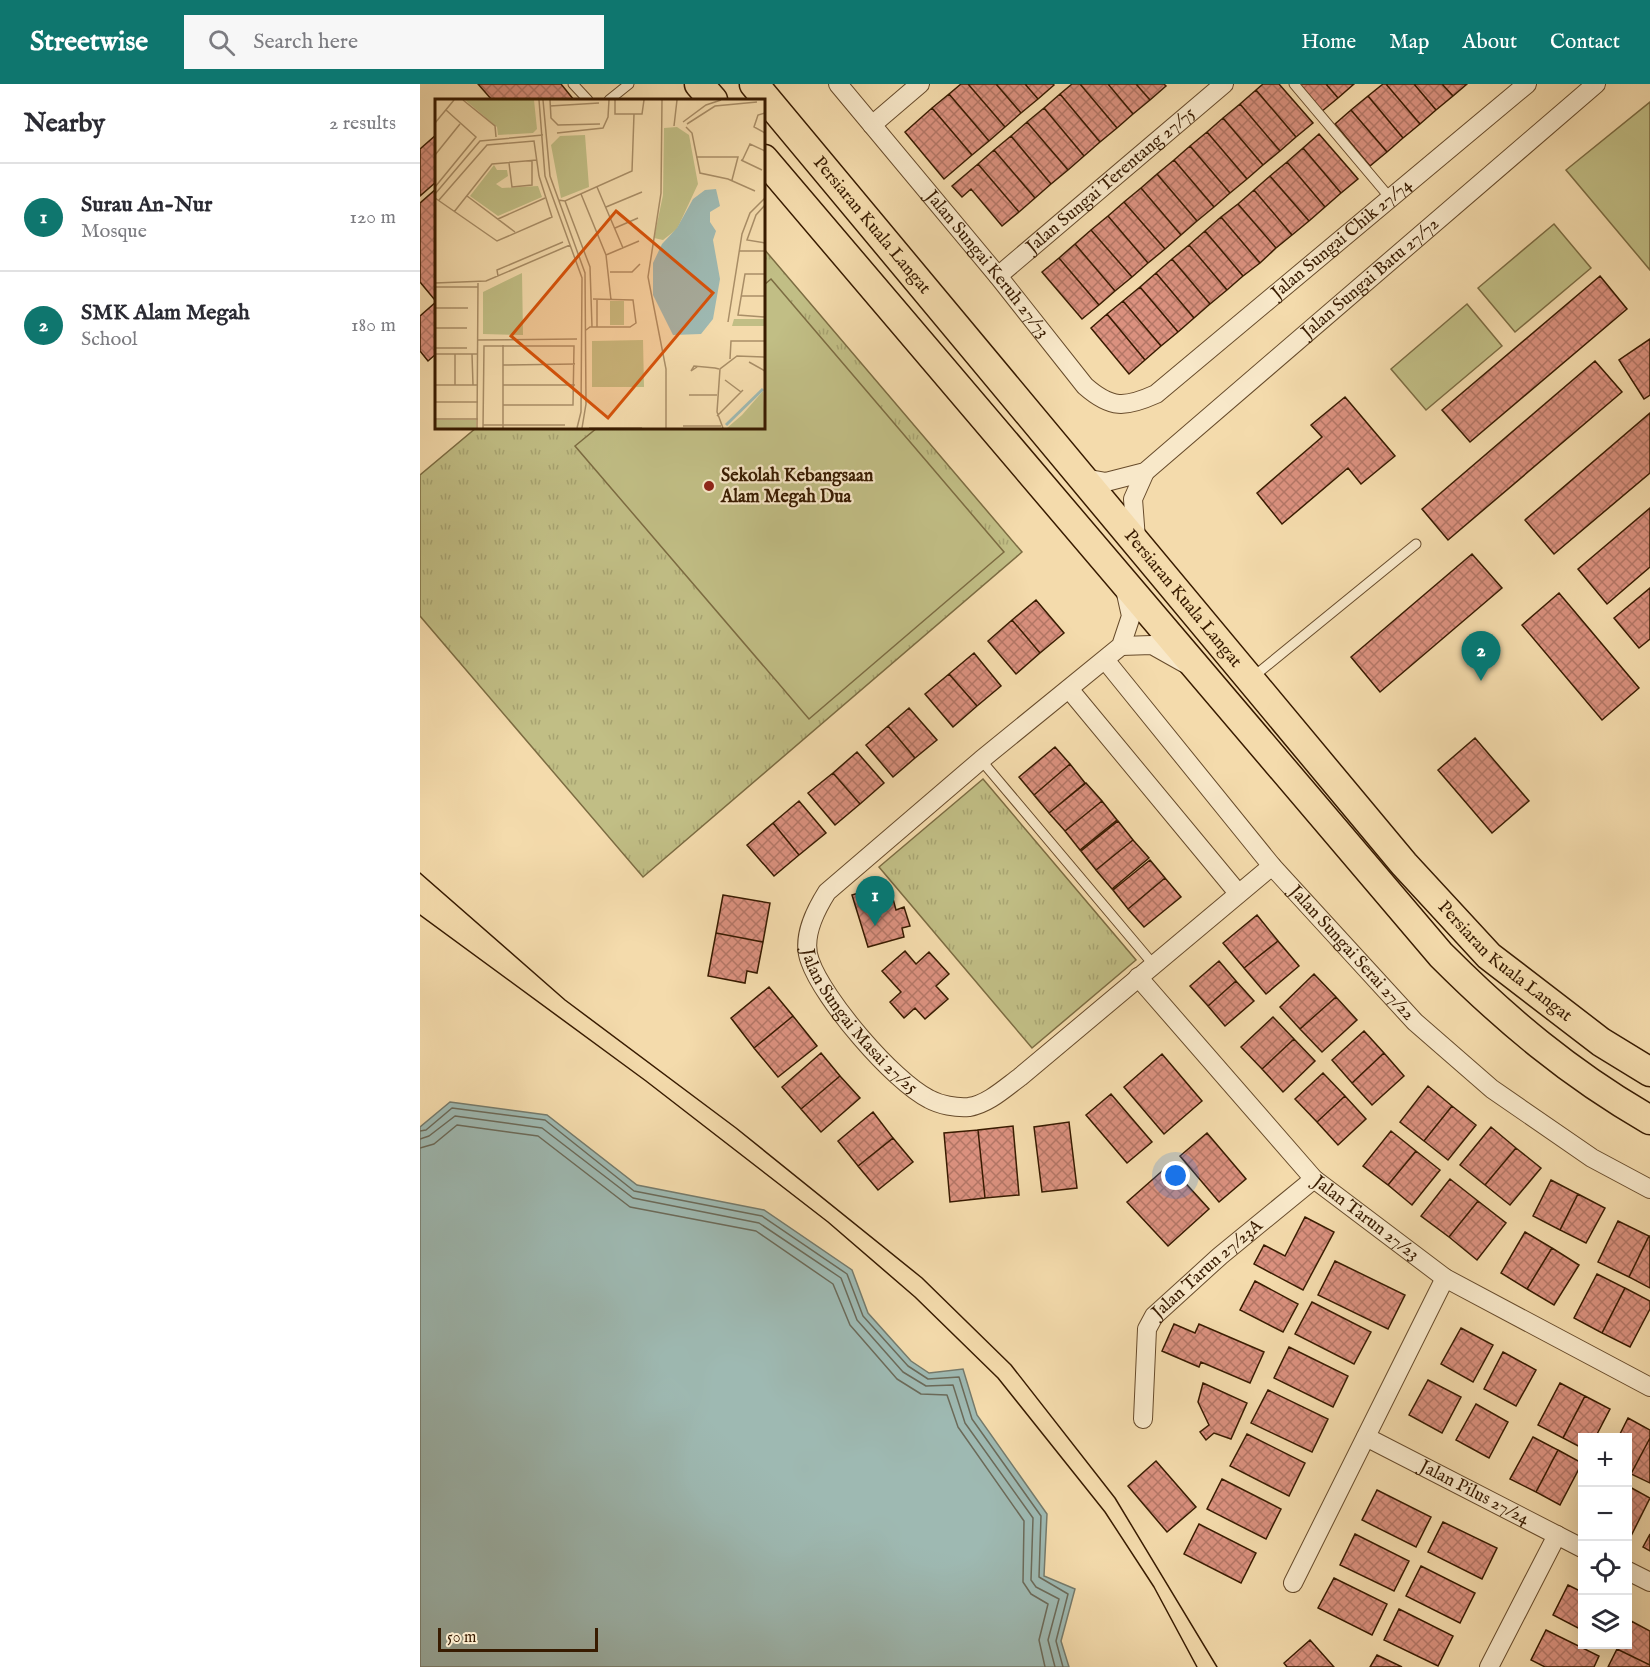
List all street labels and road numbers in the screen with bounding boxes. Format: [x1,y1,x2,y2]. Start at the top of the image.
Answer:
street label: Jalan Sungai Terentang 27/75 [1020,102,1200,260]
street label: Persiaran Kuala Langat [808,152,936,299]
street label: Jalan Sungai Chik 27/74 [1265,173,1417,305]
street label: Jalan Sungai Keruh 27/73 [919,184,1054,343]
street label: Jalan Sungai Batu 27/72 [1295,213,1444,345]
street label: Persiaran Kuala Langat [1119,525,1247,672]
street label: Jalan Sungai Serai 27/22 [1283,879,1420,1026]
street label: Persiaran Kuala Langat [1432,896,1577,1027]
street label: Jalan Sungai Masai 27/25 [795,945,923,1100]
street label: Jalan Tarun 27/23 [1306,1169,1424,1266]
street label: Jalan Tarun 27/23A [1146,1214,1268,1325]
street label: Jalan Pilus 27/24 [1414,1454,1534,1531]

